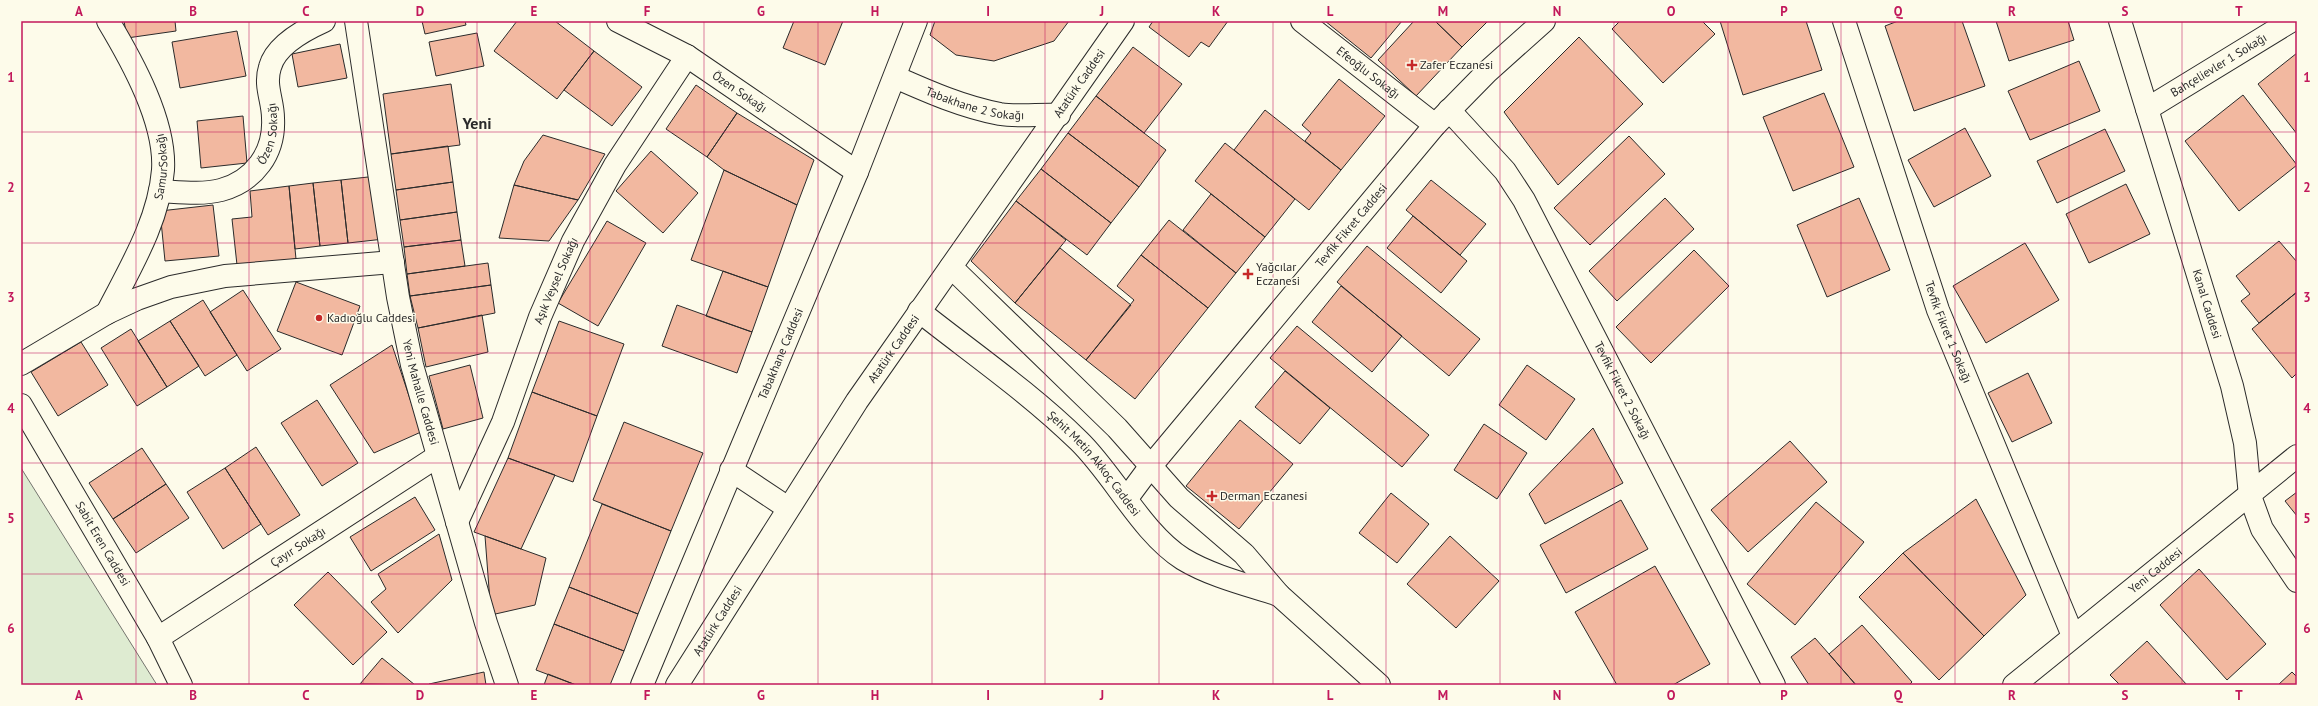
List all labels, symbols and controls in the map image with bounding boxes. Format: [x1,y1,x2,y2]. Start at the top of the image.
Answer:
text: A [75,3,83,20]
text: B [189,3,197,20]
text: C [302,3,310,20]
text: D [416,3,424,20]
text: E [531,3,538,20]
text: F [644,3,651,20]
text: G [757,3,765,20]
text: H [871,3,879,20]
text: I [986,3,990,20]
text: J [1099,3,1104,20]
text: K [1212,3,1220,20]
text: L [1327,3,1334,20]
text: M [1438,3,1448,20]
text: N [1553,3,1561,20]
text: O [1667,3,1676,20]
text: P [1780,3,1788,20]
text: Q [1894,3,1904,20]
text: R [2008,3,2016,20]
text: S [2122,3,2129,20]
text: T [2235,3,2243,20]
street label: Bahçelievler 1 Sokağı [2168,30,2269,100]
street label: Efeoğlu Sokağı [1334,43,1403,102]
street label: Atatürk Caddesi [1050,46,1108,120]
place label: Zafer Eczanesi [1420,57,1493,72]
marker: Zafer Eczanesi [1407,60,1417,70]
street label: Özen Sokağı [710,67,770,115]
text: 1 [7,69,15,86]
text: 1 [2303,69,2311,86]
street label: Tabakhane 2 Sokağı [924,83,1024,122]
street label: Özen Sokağı [254,102,280,167]
district label: Yeni [462,113,491,133]
street label: SamurSokağı [150,132,170,201]
text: 2 [7,179,15,196]
text: 2 [2303,179,2311,196]
street label: Tevfik Fikret Caddesi [1312,180,1390,270]
street label: Aşık Veysel Sokağı [530,234,581,326]
place label: Yağcılar Eczanesi [1256,259,1300,288]
street label: Kanal Caddesi [2190,267,2225,341]
marker: Yağcılar Eczanesi [1243,269,1253,279]
street label: Tevfik Fikret 1 Sokağı [1922,279,1975,385]
text: 3 [7,289,15,306]
text: 3 [2303,289,2311,306]
street label: Tabakhane Caddesi [754,306,806,402]
place label: Kadıoğlu Caddesi [327,310,416,325]
street label: Atatürk Caddesi [864,311,922,386]
marker: Kadıoğlu Caddesi [314,313,324,323]
street label: Yeni Mahalle Caddesi [400,338,443,447]
street label: Tevfik Fikret 2 Sokağı [1591,339,1654,442]
text: 4 [7,400,15,417]
text: 4 [2303,400,2311,417]
street label: Şehit Metin Akkoç Caddesi [1044,407,1144,519]
place label: Derman Eczanesi [1220,488,1307,503]
marker: Derman Eczanesi [1207,491,1217,501]
street label: Sabit Eren Caddesi [72,498,134,589]
text: 5 [7,510,15,527]
text: 5 [2303,510,2311,527]
street label: Çayır Sokağı [267,523,328,570]
street label: Yeni Caddesi [2125,544,2185,596]
street label: Atatürk Caddesi [689,583,745,658]
text: 6 [7,620,15,637]
text: 6 [2303,620,2311,637]
text: A [75,687,83,704]
text: B [189,687,197,704]
text: C [302,687,310,704]
text: D [416,687,424,704]
text: E [531,687,538,704]
text: F [644,687,651,704]
text: G [757,687,765,704]
text: H [871,687,879,704]
text: I [986,687,990,704]
text: J [1099,687,1104,704]
text: K [1212,687,1220,704]
text: L [1327,687,1334,704]
text: M [1438,687,1448,704]
text: N [1553,687,1561,704]
text: O [1667,687,1676,704]
text: P [1780,687,1788,704]
text: Q [1894,687,1904,704]
text: R [2008,687,2016,704]
text: S [2122,687,2129,704]
text: T [2235,687,2243,704]

